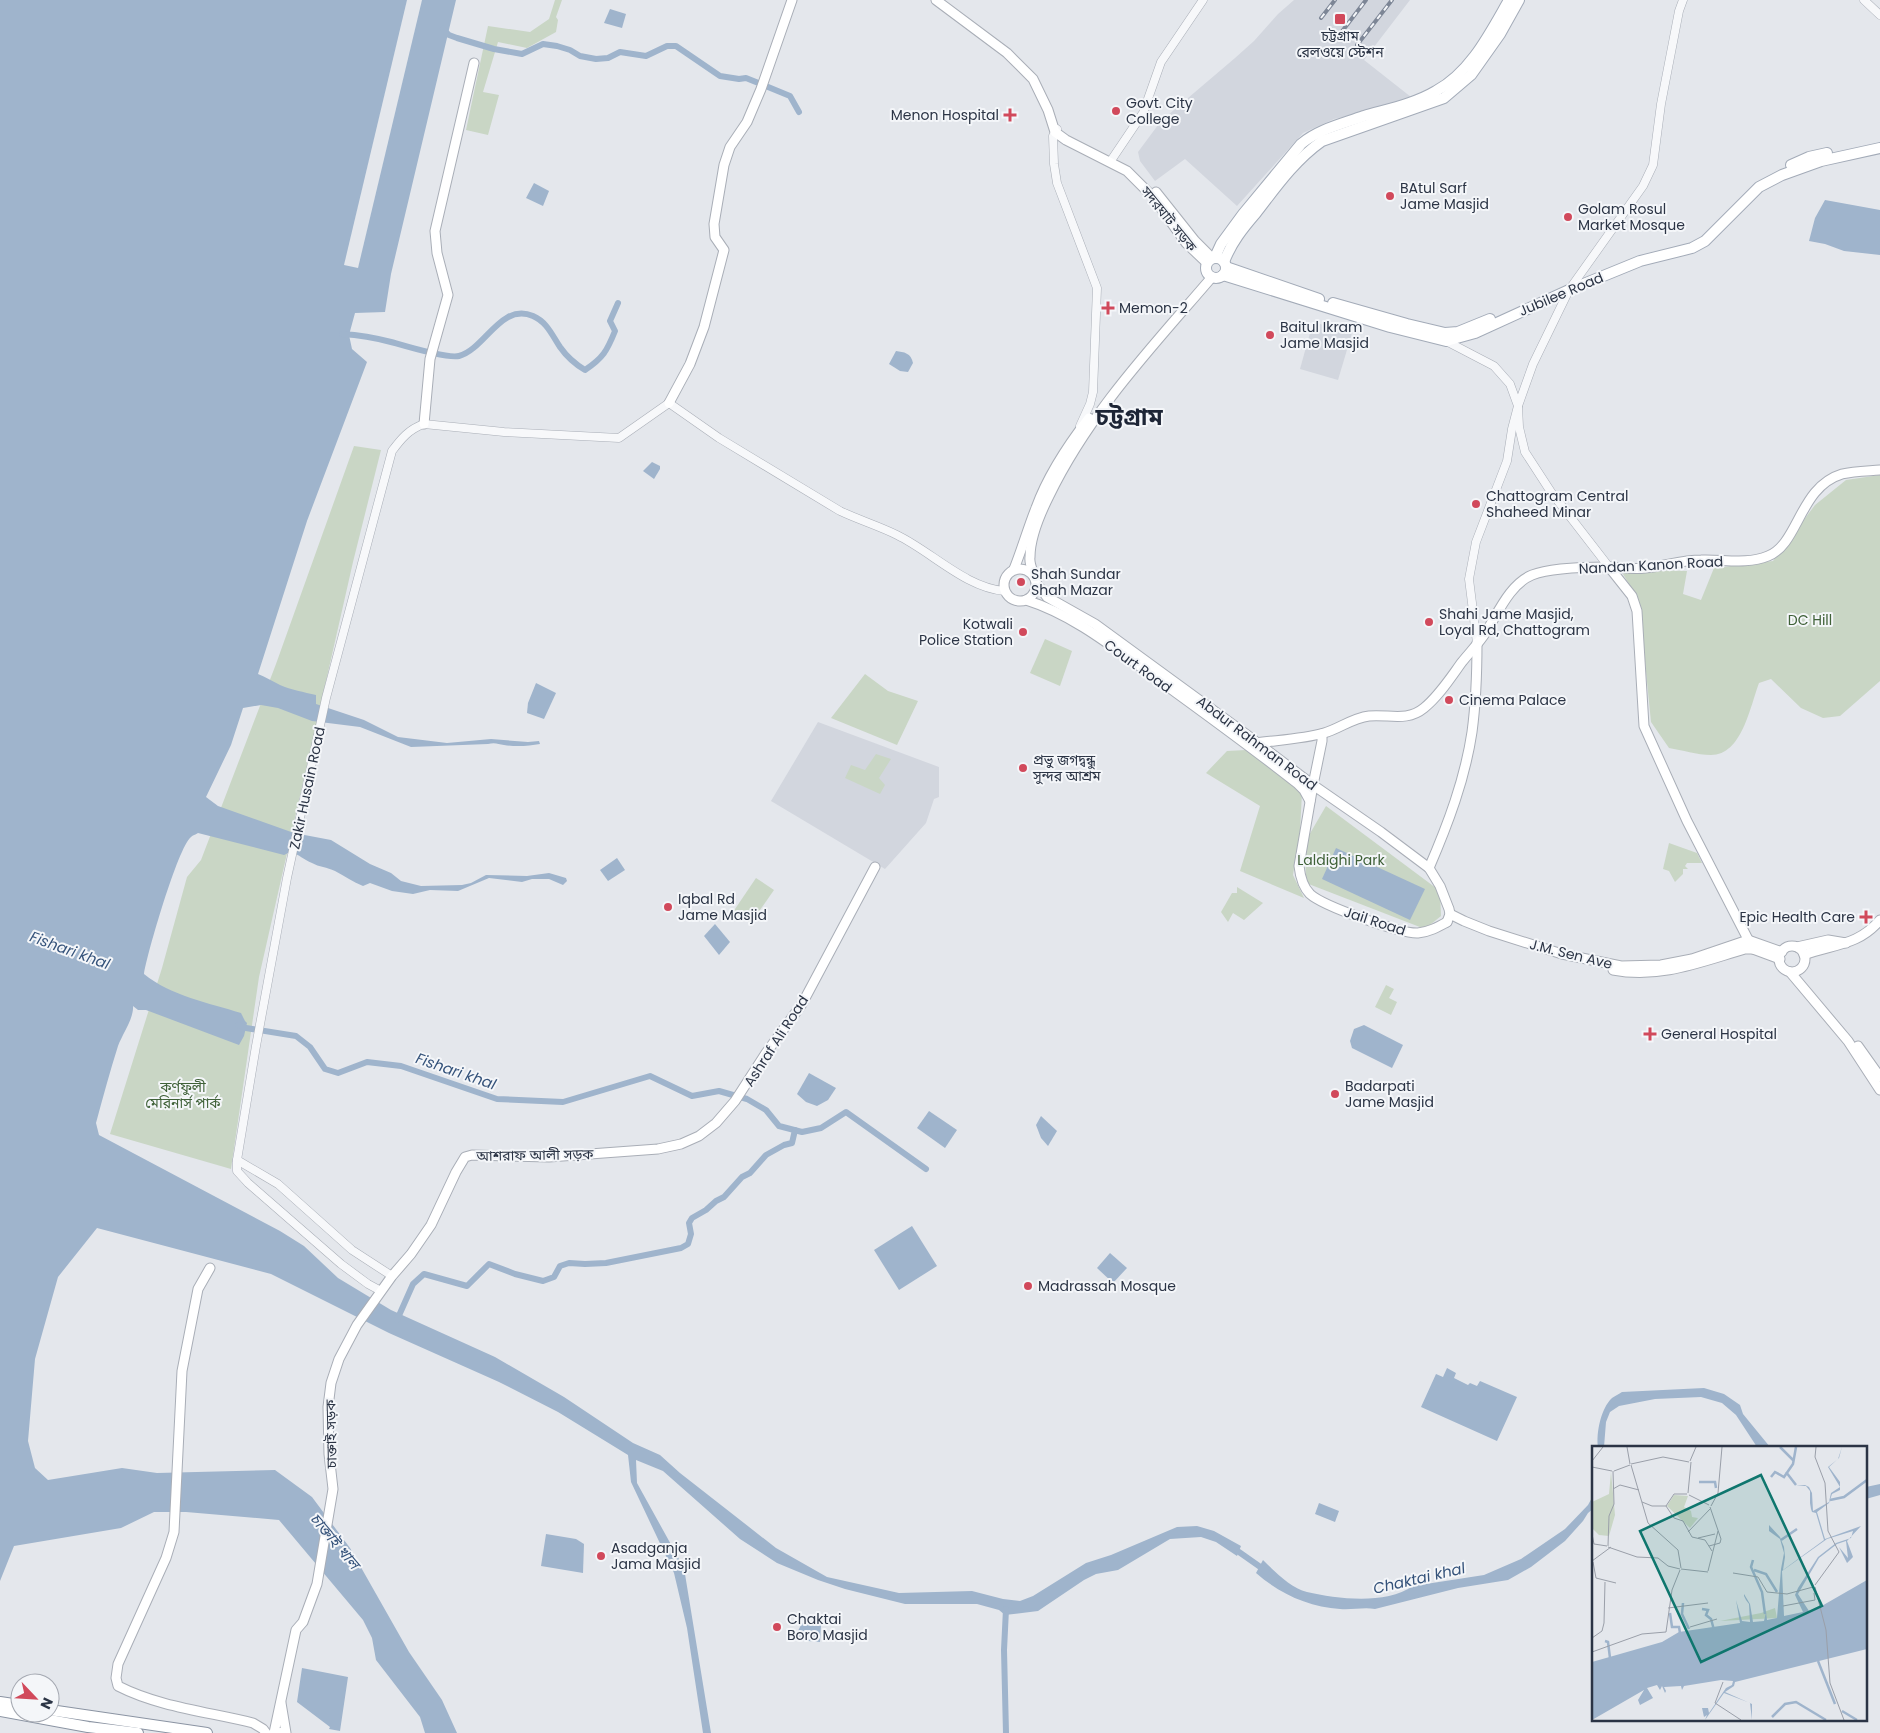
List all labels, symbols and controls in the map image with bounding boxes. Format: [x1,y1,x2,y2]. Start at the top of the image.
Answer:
marker: চট্টগ্রাম রেলওয়ে স্টেশন [1333,12,1347,26]
place label: চট্টগ্রাম রেলওয়ে স্টেশন [1296,26,1384,62]
place label: Govt. City College [1126,93,1193,129]
place label: Menon Hospital [891,105,999,125]
marker: Govt. City College [1110,105,1122,117]
marker: Menon Hospital [1003,108,1017,122]
place label: BAtul Sarf Jame Masjid [1400,178,1489,214]
street label: সদরঘাট সড়ক [1136,181,1202,256]
marker: BAtul Sarf Jame Masjid [1384,190,1396,202]
place label: Golam Rosul Market Mosque [1578,199,1685,235]
marker: Golam Rosul Market Mosque [1562,211,1574,223]
street label: Jubilee Road [1516,267,1606,321]
place label: Memon-2 [1119,298,1188,318]
marker: Memon-2 [1101,301,1115,315]
place label: Baitul Ikram Jame Masjid [1280,317,1369,353]
marker: Baitul Ikram Jame Masjid [1264,329,1276,341]
district label: চট্টগ্রাম [1094,400,1164,433]
place label: Chattogram Central Shaheed Minar [1486,486,1628,522]
marker: Chattogram Central Shaheed Minar [1470,498,1482,510]
street label: Nandan Kanon Road [1578,551,1724,579]
place label: Shah Sundar Shah Mazar [1031,564,1121,600]
marker: Shah Sundar Shah Mazar [1015,576,1027,588]
place label: Shahi Jame Masjid, Loyal Rd, Chattogram [1439,604,1590,640]
park label: DC Hill [1788,610,1832,630]
place label: Kotwali Police Station [919,614,1013,650]
marker: Shahi Jame Masjid, Loyal Rd, Chattogram [1423,616,1435,628]
marker: Kotwali Police Station [1017,626,1029,638]
street label: Court Road [1100,635,1176,697]
place label: Cinema Palace [1459,690,1566,710]
street label: Abdur Rahman Road [1193,691,1321,795]
marker: Cinema Palace [1443,694,1455,706]
street label: Zakir Husain Road [284,725,330,851]
place label: প্রভু জগদ্বন্ধু সুন্দর আশ্রম [1032,750,1101,786]
marker: প্রভু জগদ্বন্ধু সুন্দর আশ্রম [1017,762,1029,774]
park label: Laldighi Park [1297,850,1386,870]
place label: Iqbal Rd Jame Masjid [678,889,767,925]
marker: Iqbal Rd Jame Masjid [662,901,674,913]
street label: Jail Road [1342,902,1408,940]
place label: Epic Health Care [1739,907,1855,927]
marker: Epic Health Care [1859,910,1873,924]
water label: Fishari khal [27,926,113,974]
street label: J.M. Sen Ave [1528,934,1615,974]
street label: Ashraf Ali Road [739,991,813,1091]
place label: General Hospital [1661,1024,1777,1044]
marker: General Hospital [1643,1027,1657,1041]
water label: Fishari khal [413,1047,499,1095]
place label: Badarpati Jame Masjid [1345,1076,1434,1112]
park label: কর্ণফুলী মেরিনার্স পার্ক [145,1077,221,1113]
marker: Badarpati Jame Masjid [1329,1088,1341,1100]
street label: আশরাফ আলী সড়ক [475,1144,594,1166]
place label: Madrassah Mosque [1038,1276,1176,1296]
marker: Madrassah Mosque [1022,1280,1034,1292]
street label: চাক্তাই সড়ক [320,1399,342,1470]
inset map [1592,1446,1868,1720]
water label: চাক্তাই খাল [305,1509,367,1576]
place label: Asadganja Jama Masjid [611,1538,701,1574]
marker: Asadganja Jama Masjid [595,1550,607,1562]
water label: Chaktai khal [1371,1557,1467,1599]
place label: Chaktai Boro Masjid [787,1609,868,1645]
marker: Chaktai Boro Masjid [771,1621,783,1633]
north arrow [10,1673,60,1723]
text: N [35,1694,58,1712]

